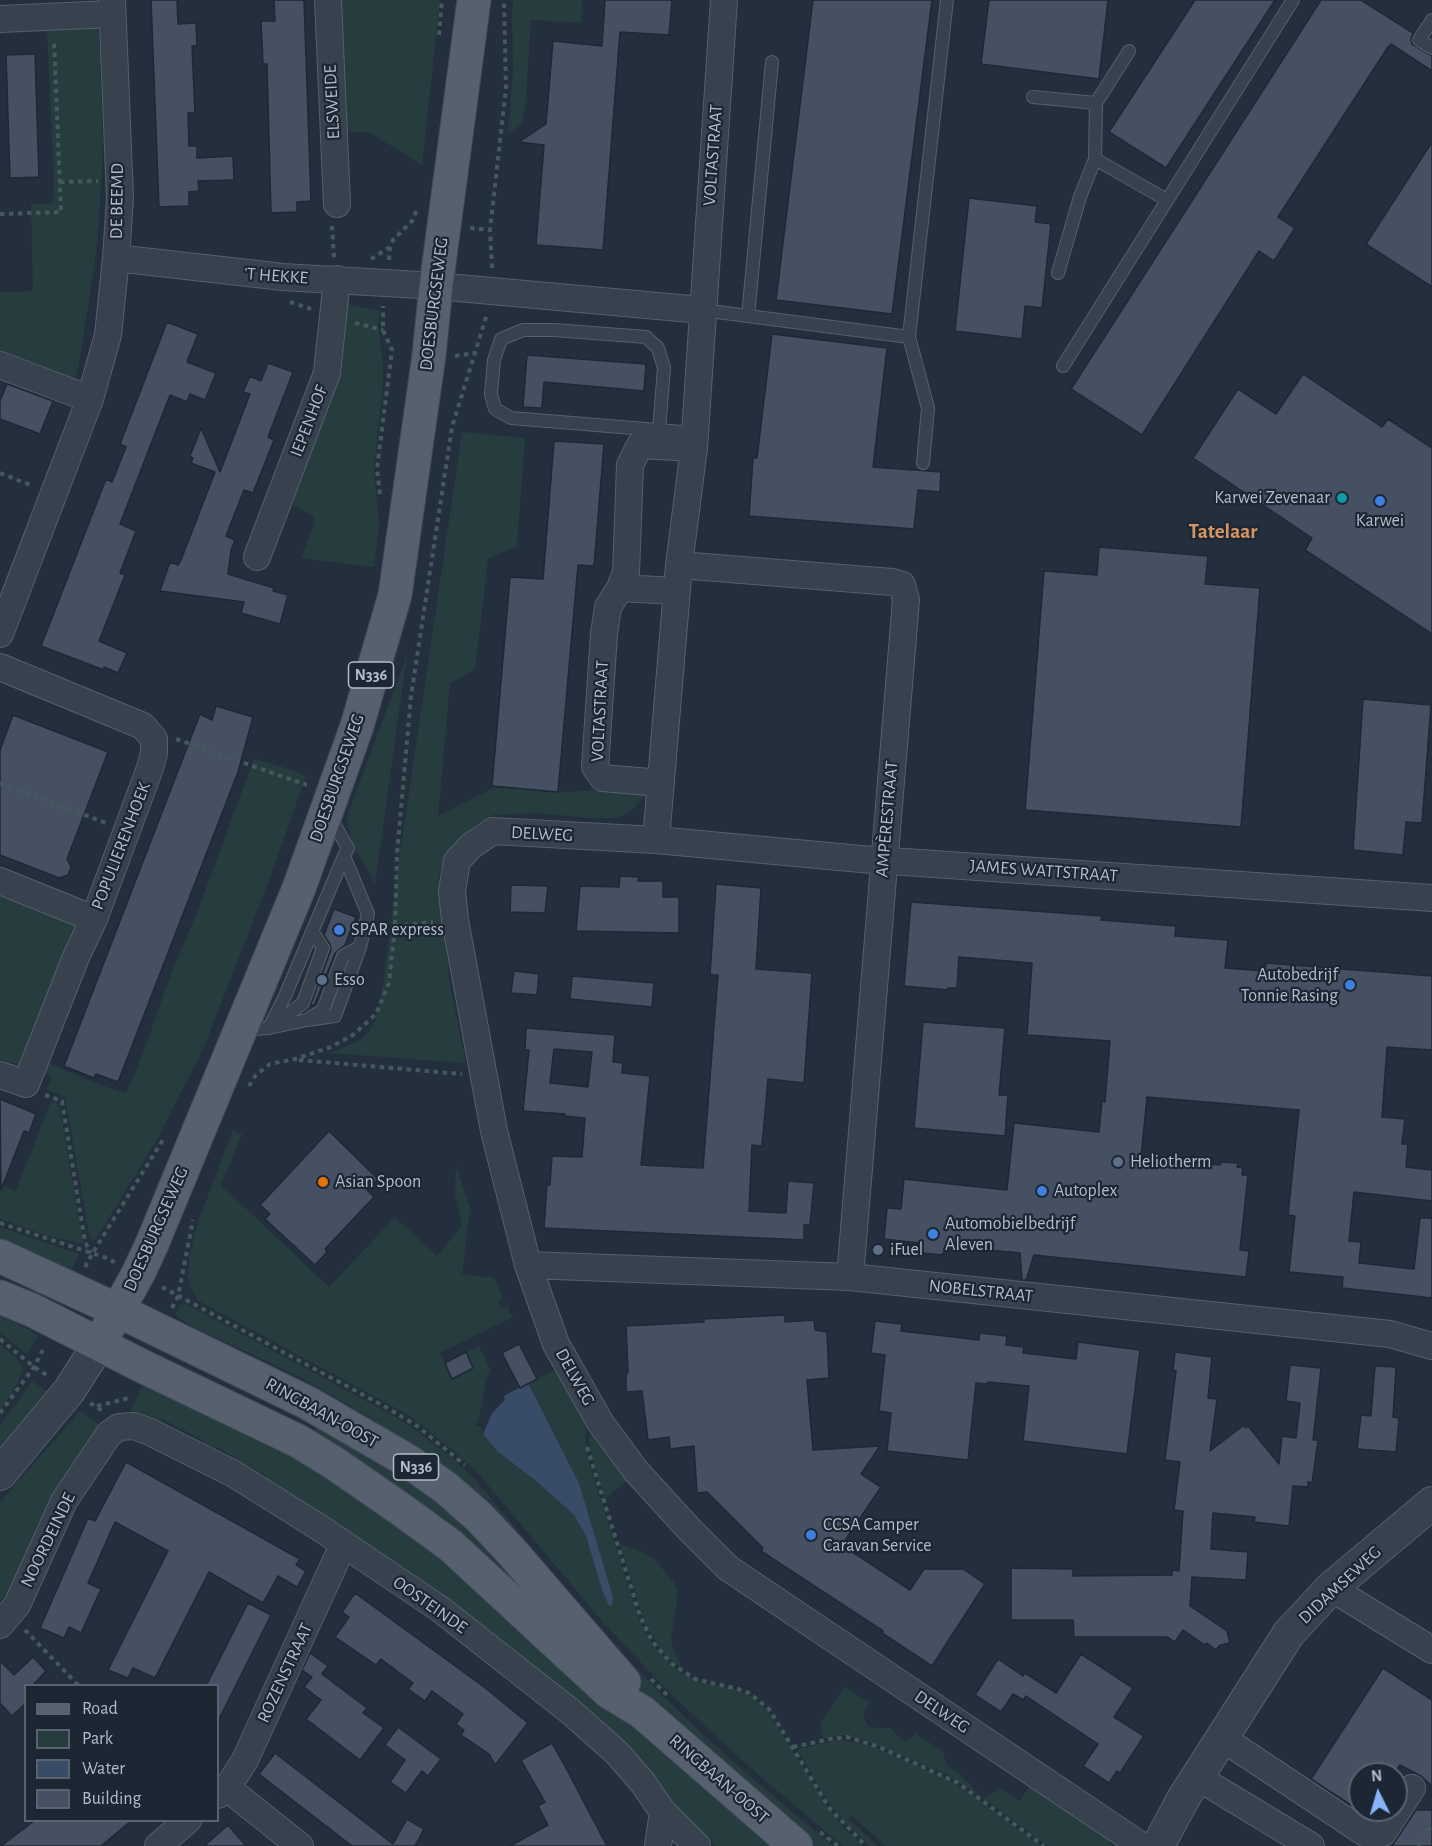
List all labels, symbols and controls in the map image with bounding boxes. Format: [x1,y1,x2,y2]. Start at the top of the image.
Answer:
street label: ELSWEIDE [319,64,345,140]
street label: VOLTASTRAAT [699,103,727,207]
street label: DE BEEMD [106,163,128,239]
street label: DOESBURGSEWEG [415,236,453,372]
street label: 'T HEKKE [243,263,309,289]
street label: IEPENHOF [285,382,333,460]
place label: Karwei Zevenaar [1214,487,1330,509]
marker: Karwei Zevenaar [1335,491,1349,505]
marker: Karwei [1373,494,1387,508]
place label: Karwei [1356,510,1404,532]
district label: Tatelaar [1188,519,1258,545]
street label: VOLTASTRAAT [587,660,613,762]
road number: N336 [348,662,394,688]
street label: DOESBURGSEWEG [305,711,369,845]
street label: AMPÈRESTRAAT [871,760,903,878]
street label: POPULIERENHOEK [87,779,155,913]
street label: DELWEG [510,822,574,846]
street label: JAMES WATTSTRAAT [969,855,1119,887]
place label: SPAR express [351,919,444,941]
marker: SPAR express [332,923,346,937]
place label: Autobedrijf Tonnie Rasing [1241,964,1338,1006]
place label: Esso [334,969,365,991]
marker: Esso [315,973,329,987]
marker: Autobedrijf Tonnie Rasing [1343,978,1357,992]
place label: Heliotherm [1130,1151,1212,1173]
marker: Heliotherm [1111,1155,1125,1169]
street label: DOESBURGSEWEG [119,1163,193,1295]
place label: Asian Spoon [335,1171,421,1193]
marker: Asian Spoon [316,1175,330,1189]
place label: Autoplex [1054,1180,1117,1202]
marker: Autoplex [1035,1184,1049,1198]
place label: Automobielbedrijf Aleven [945,1213,1075,1256]
marker: Automobielbedrijf Aleven [926,1227,940,1241]
place label: iFuel [890,1239,923,1261]
marker: iFuel [871,1243,885,1257]
street label: NOBELSTRAAT [928,1275,1034,1307]
street label: DELWEG [550,1345,600,1409]
street label: RINGBAAN-OOST [262,1373,382,1453]
road number: N336 [394,1454,438,1480]
street label: NOORDEINDE [16,1489,80,1591]
place label: CCSA Camper Caravan Service [823,1514,932,1556]
marker: CCSA Camper Caravan Service [804,1528,818,1542]
street label: DIDAMSEWEG [1294,1541,1386,1629]
street label: OOSTEINDE [389,1571,471,1639]
street label: ROZENSTRAAT [253,1620,317,1726]
legend [24,1684,219,1822]
street label: DELWEG [910,1686,974,1738]
text: Road [82,1700,118,1718]
text: Park [82,1730,113,1748]
street label: RINGBAAN-OOST [665,1730,773,1828]
text: Water [82,1760,125,1778]
north arrow [1348,1762,1408,1822]
text: N [1370,1768,1383,1785]
text: Building [82,1790,141,1808]

